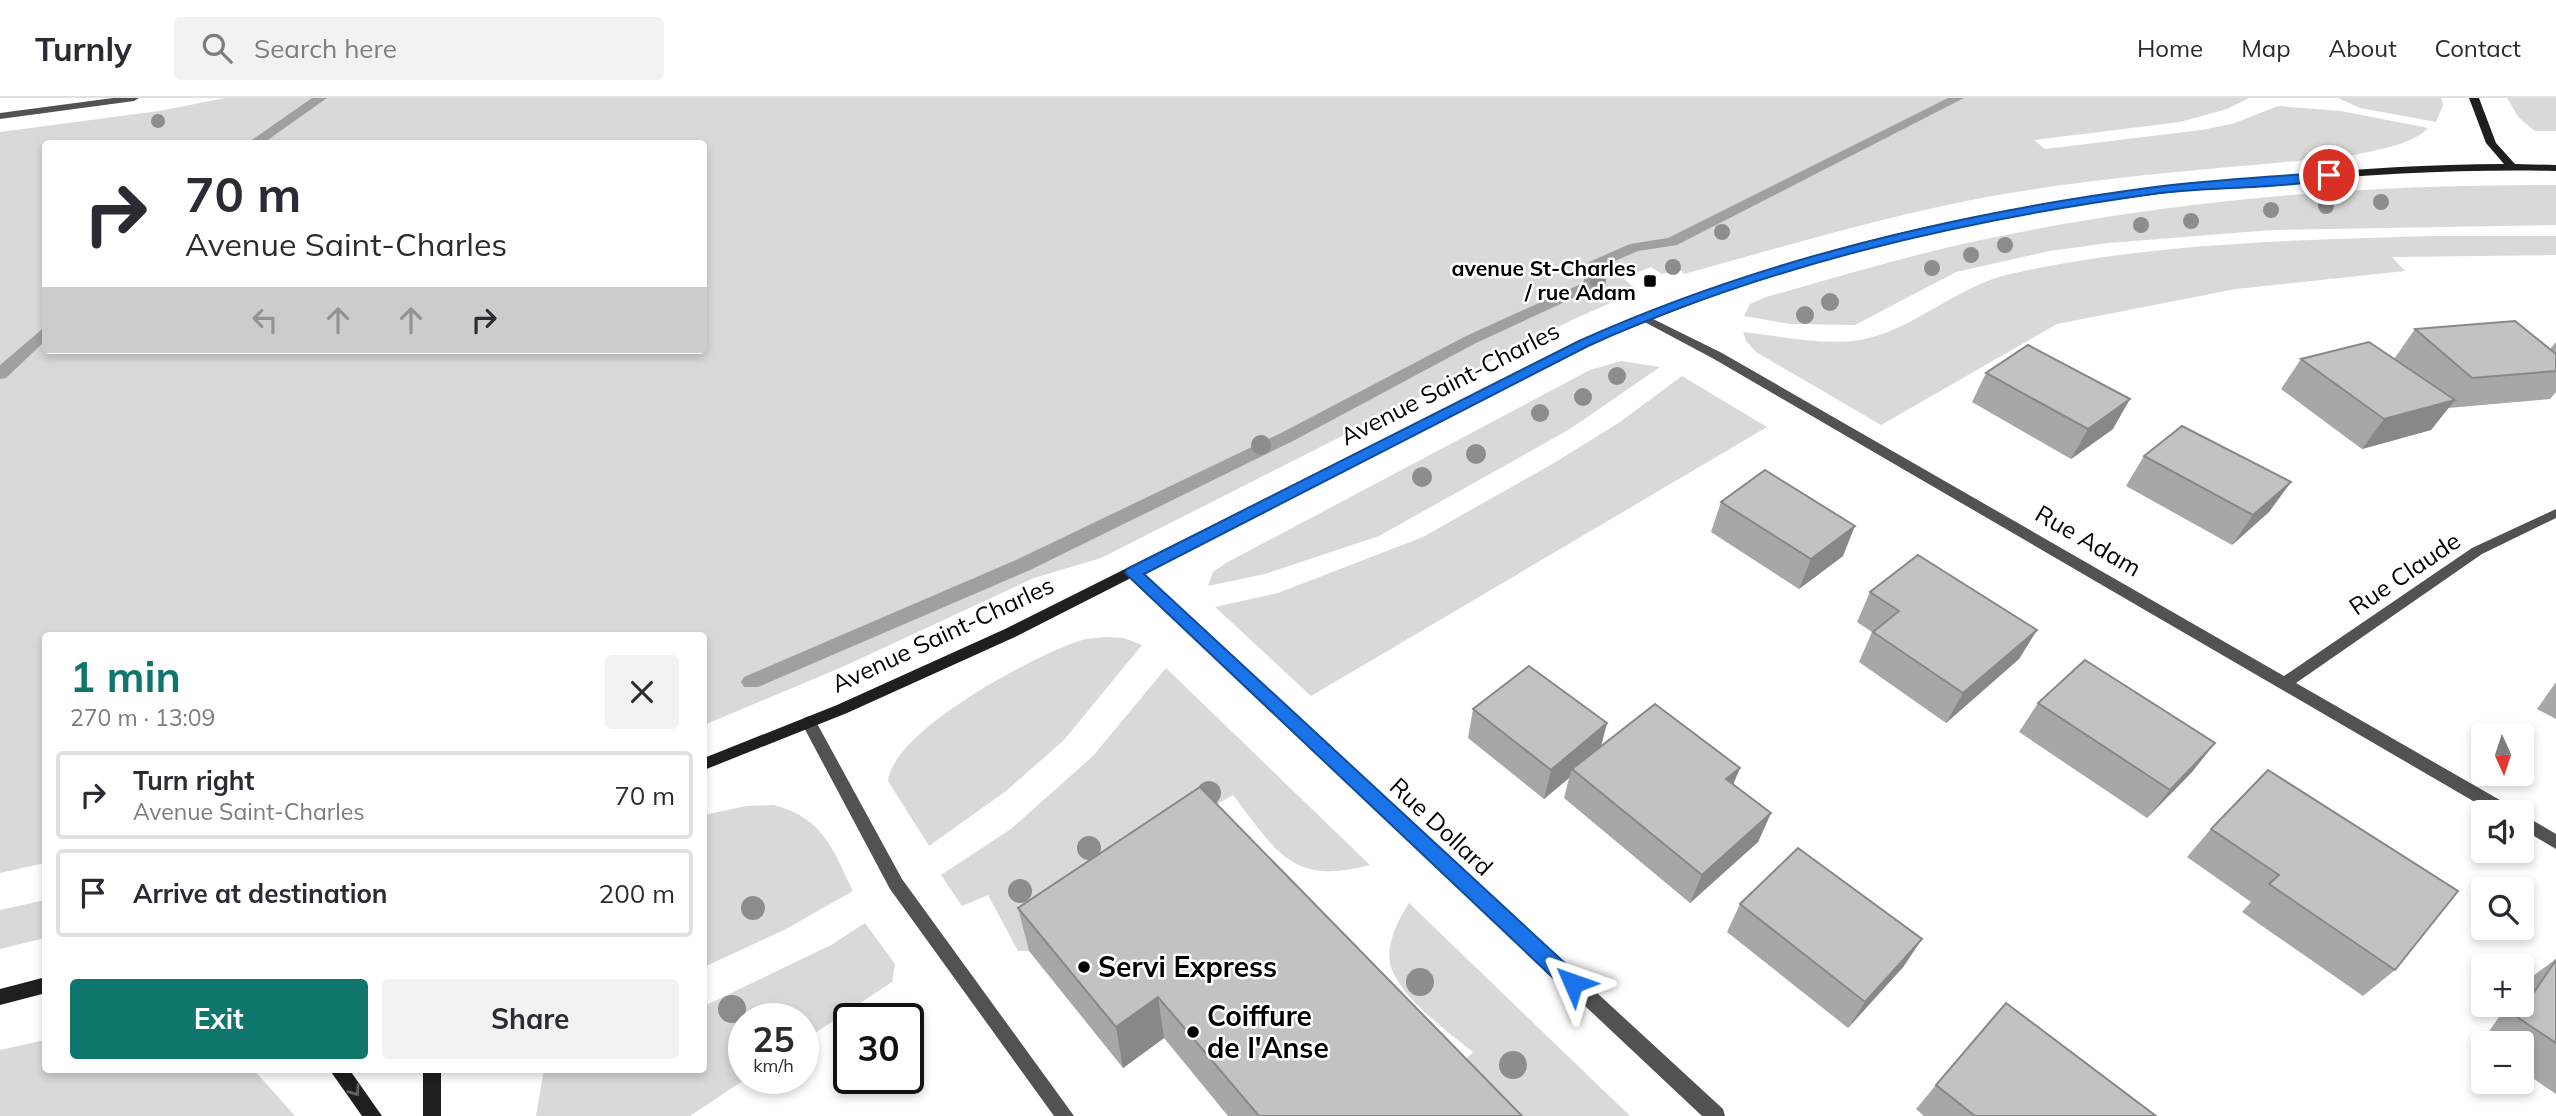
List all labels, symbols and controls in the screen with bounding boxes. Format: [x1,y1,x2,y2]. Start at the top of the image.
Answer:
search box [174,17,664,80]
text: Turnly [35,28,132,69]
icon: search [198,29,236,67]
text: Search here [254,32,397,65]
text: Home [2137,33,2203,63]
text: Map [2241,33,2291,63]
text: About [2329,33,2397,63]
text: Contact [2435,33,2521,63]
pin [2299,145,2359,205]
icon: arrive [2310,156,2348,194]
text: 70 m [185,163,301,224]
icon: right [70,168,161,259]
text: Avenue Saint-Charles [185,224,507,264]
place label: avenue St-Charles / rue Adam [1452,255,1636,305]
marker: avenue St-Charles / rue Adam [1642,273,1658,289]
icon: left [246,301,284,339]
icon: ahead [319,301,357,339]
icon: ahead [392,301,430,339]
icon: right [465,301,503,339]
street label: Avenue Saint-Charles [1335,315,1564,451]
street label: Rue Adam [2030,498,2147,582]
street label: Rue Claude [2343,525,2466,621]
street label: Avenue Saint-Charles [827,569,1058,699]
text: 1 min [70,650,181,703]
button: close [605,655,679,729]
text: 270 m · 13:09 [70,703,215,732]
north arrow [2471,723,2534,786]
map controls [2471,723,2534,1094]
text: Turn right [133,764,254,797]
street label: Rue Dollard [1384,771,1500,882]
icon: right [74,776,112,814]
text: 70 m [614,779,675,812]
text: Avenue Saint-Charles [133,797,365,826]
button: sound [2471,800,2534,863]
icon: arrive [74,874,112,912]
text: Arrive at destination [133,877,388,910]
text: 200 m [599,877,675,910]
button: search [2471,877,2534,940]
position arrow [1536,946,1610,1020]
place label: Servi Express [1098,949,1277,984]
button: + [2471,954,2534,1017]
marker: Servi Express [1076,959,1092,975]
button: Exit [70,979,368,1059]
button: Share [382,979,679,1059]
place label: Coiffure de l'Anse [1207,998,1329,1065]
speed limit sign: 30 [833,1003,924,1094]
text: 25 [752,1017,795,1061]
marker: Coiffure de l'Anse [1185,1024,1201,1040]
button: − [2471,1031,2534,1094]
text: km/h [753,1054,794,1077]
one-way arrow [347,1084,360,1097]

